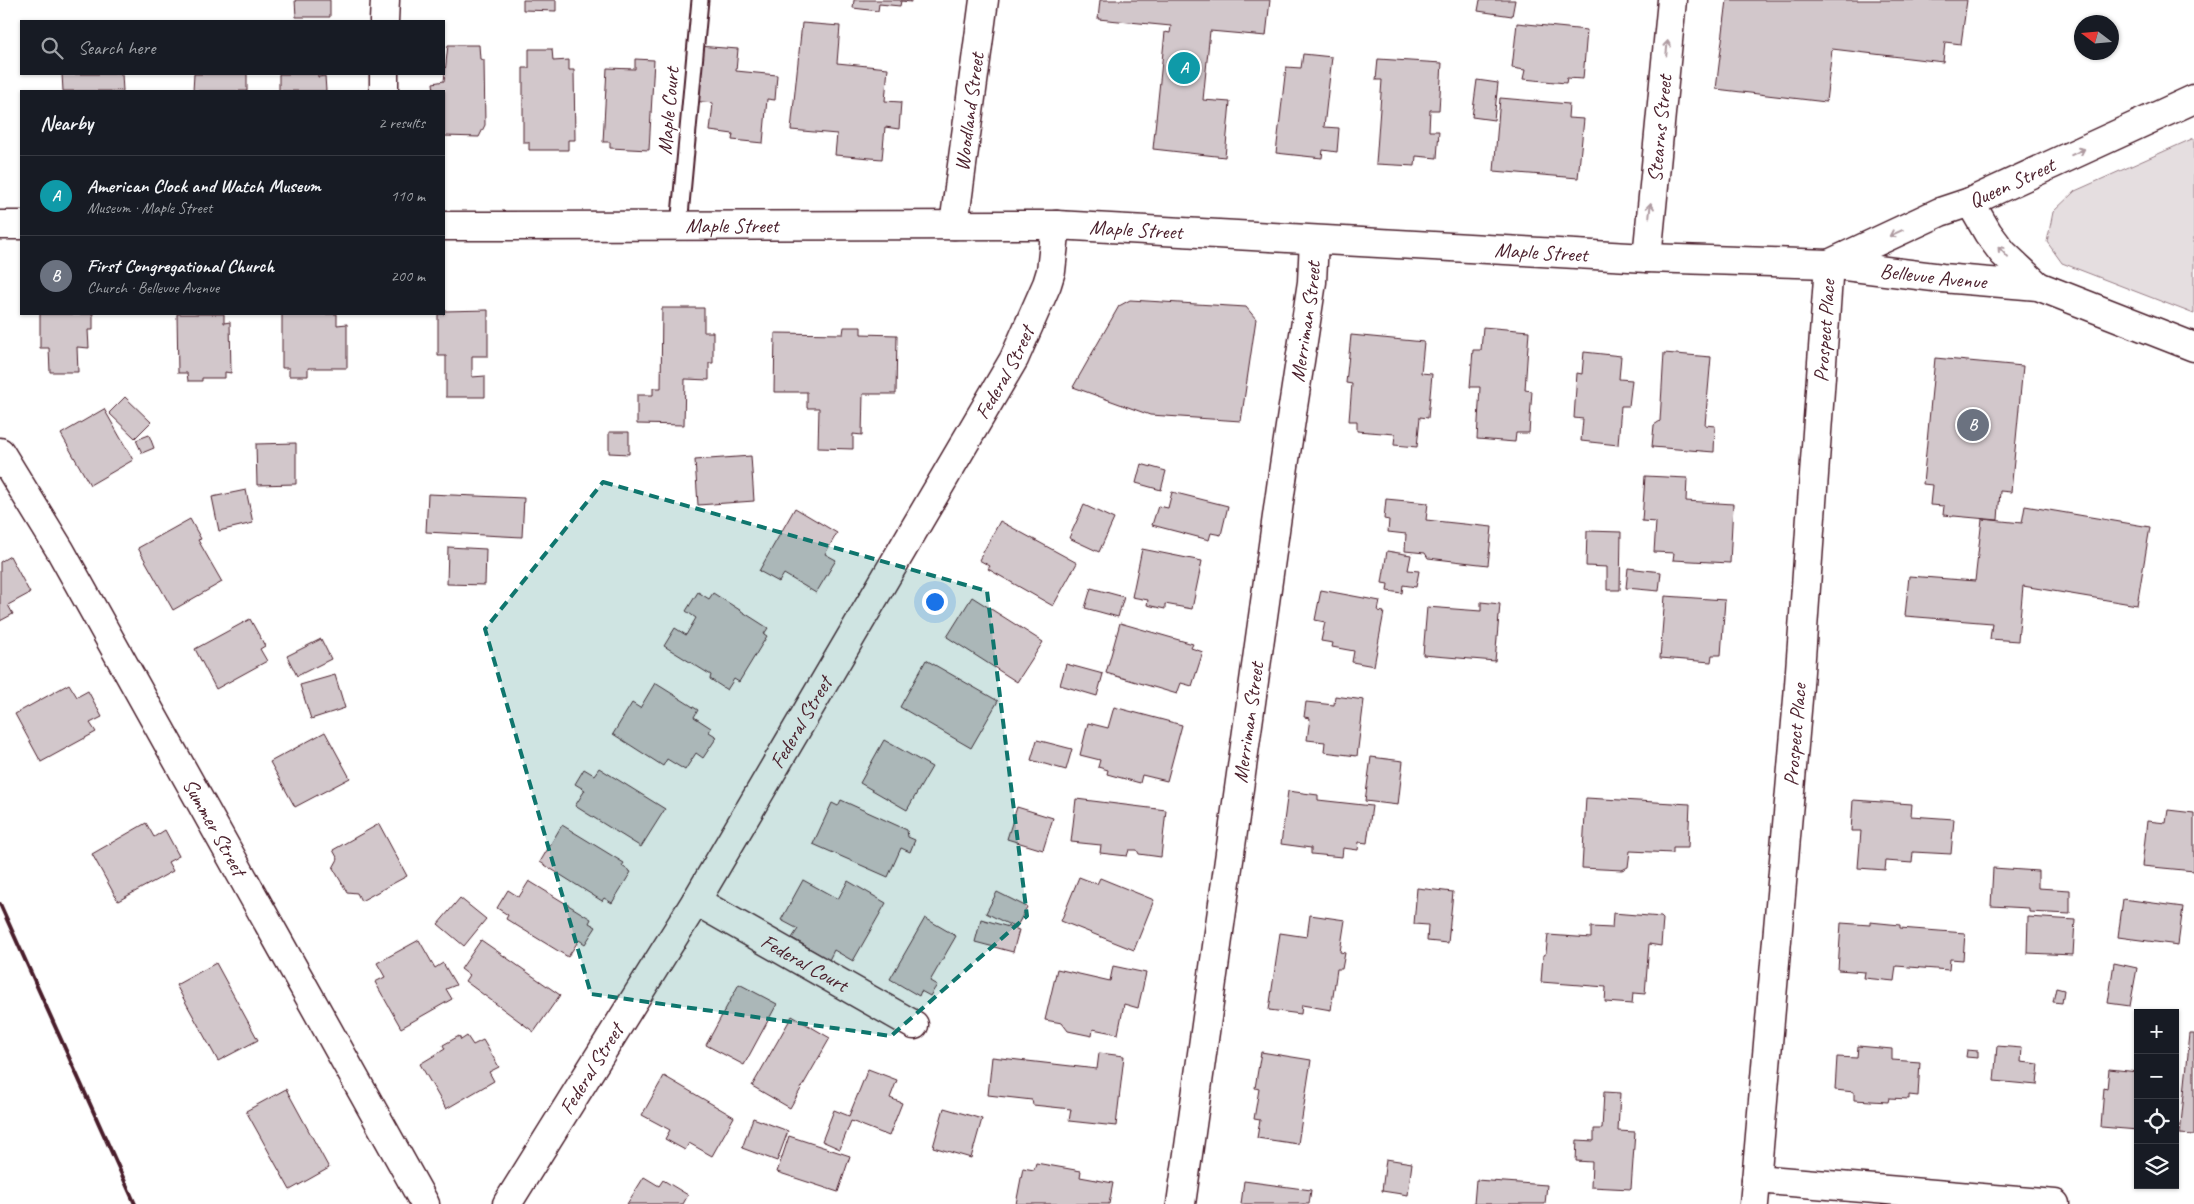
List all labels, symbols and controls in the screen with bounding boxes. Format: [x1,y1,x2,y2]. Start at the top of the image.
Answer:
north arrow [2074,15,2119,60]
search box [20,20,445,75]
icon: search [38,34,66,62]
text: Search here [78,36,155,60]
one-way arrow [1662,40,1672,56]
street label: Woodland Street [948,49,990,172]
pin: A [1168,49,1200,87]
street label: Maple Court [651,64,685,156]
street label: Stearns Street [1641,72,1678,183]
text: Nearby [40,110,93,136]
text: 2 results [378,113,425,133]
one-way arrow [2070,147,2085,157]
street label: Queen Street [1965,151,2061,214]
text: American Clock and Watch Museum [87,174,321,198]
text: A [52,186,60,206]
text: 110 m [391,186,425,206]
text: Museum · Maple Street [87,198,212,218]
one-way arrow [1646,202,1655,218]
street label: Maple Street [685,212,781,239]
street label: Maple Street [1089,214,1185,245]
one-way arrow [1889,229,1904,238]
street label: Maple Street [1494,237,1590,268]
one-way arrow [1998,245,2009,258]
text: First Congregational Church [87,254,274,278]
street label: Bellevue Avenue [1879,257,1990,295]
street label: Merriman Street [1284,259,1326,384]
text: B [52,266,60,286]
text: 200 m [391,266,425,286]
street label: Prospect Place [1808,277,1841,383]
text: Church · Bellevue Avenue [87,278,219,298]
street label: Federal Street [969,320,1041,424]
pin: B [1957,406,1989,444]
your location [922,589,948,615]
street label: Merriman Street [1227,659,1270,785]
street label: Federal Street [764,669,839,773]
street label: Prospect Place [1777,681,1812,787]
street label: Summer Street [177,774,254,883]
street label: Federal Court [757,928,854,999]
map controls [2134,1009,2179,1189]
button: + [2134,1009,2179,1054]
street label: Federal Street [553,1016,631,1119]
button: − [2134,1054,2179,1099]
button: locate [2134,1099,2179,1144]
button: layers [2134,1144,2179,1189]

